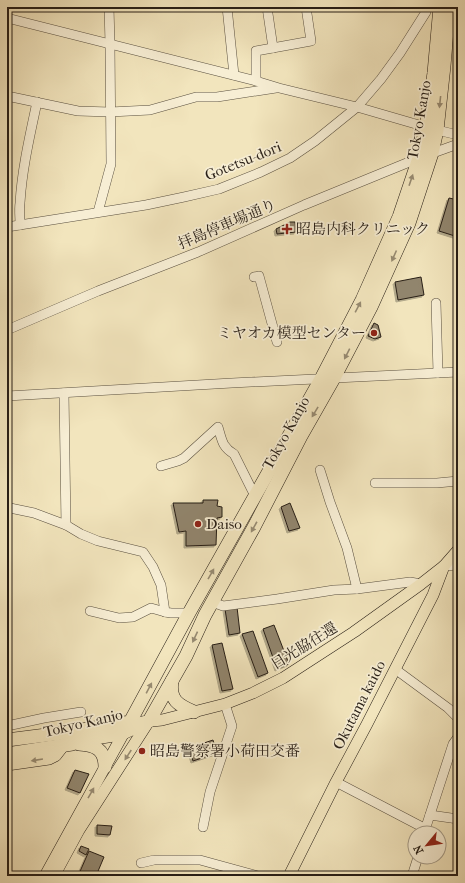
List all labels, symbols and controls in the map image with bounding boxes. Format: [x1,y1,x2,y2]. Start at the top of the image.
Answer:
street label: Tokyo Kanjo [403,78,435,161]
one-way arrow [437,96,443,108]
street label: Gotetsu-dori [202,137,284,184]
one-way arrow [409,173,415,185]
street label: 拝島停車場通り [175,195,279,253]
place label: 昭島内科クリニック [296,220,430,238]
marker: 昭島内科クリニック [281,223,293,235]
one-way arrow [391,250,397,261]
one-way arrow [355,301,362,313]
place label: ミヤオカ模型センター [217,324,366,342]
marker: ミヤオカ模型センター [369,328,379,338]
one-way arrow [343,349,350,360]
street label: Tokyo Kanjo [259,393,314,473]
one-way arrow [312,406,319,418]
place label: Daiso [206,515,242,533]
marker: Daiso [193,519,203,529]
one-way arrow [251,521,258,533]
one-way arrow [208,568,215,580]
street label: 日光脇往還 [267,618,341,674]
one-way arrow [192,631,198,643]
street label: Okutama kaido [329,657,389,753]
one-way arrow [145,682,152,693]
street label: Tokyo Kanjo [42,705,125,741]
place label: 昭島警察署小荷田交番 [150,742,300,760]
marker: 昭島警察署小荷田交番 [137,746,147,756]
one-way arrow [125,749,132,760]
one-way arrow [31,757,43,763]
one-way arrow [87,787,94,799]
north arrow [407,825,447,865]
text: N [411,842,426,856]

